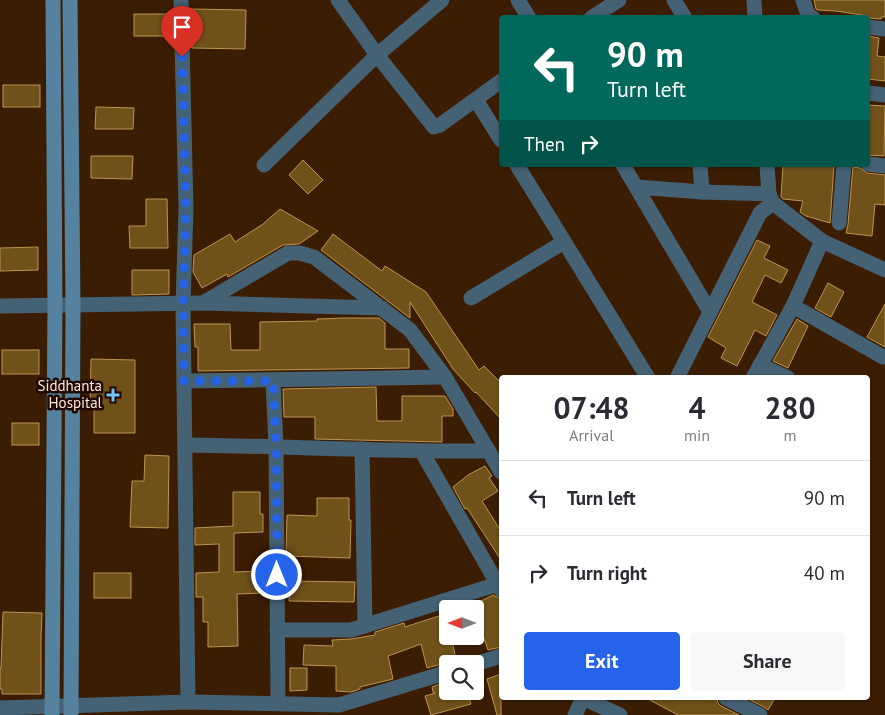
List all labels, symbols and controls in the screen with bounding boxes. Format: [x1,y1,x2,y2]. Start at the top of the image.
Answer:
pin [161,6,203,57]
icon: arrive [168,13,196,41]
text: 90 m [607,31,684,77]
icon: left [524,35,589,100]
text: Turn left [607,75,686,103]
icon: right [575,130,603,158]
text: Then [524,132,565,156]
place label: Siddhanta Hospital [37,376,103,412]
marker: Siddhanta Hospital [106,388,120,402]
text: 07:48 [553,388,630,427]
text: 4 [689,388,706,427]
text: 280 [764,388,816,427]
text: Arrival [569,425,614,445]
text: min [684,425,710,445]
text: m [784,425,797,445]
icon: left [524,484,552,512]
text: Turn left [567,486,636,510]
text: 90 m [804,486,845,510]
position arrow [250,548,302,600]
icon: right [524,559,552,587]
text: Turn right [567,561,647,585]
text: 40 m [804,561,845,585]
north arrow [439,600,484,645]
map controls [439,600,484,700]
button: Exit [524,632,680,690]
button: Share [690,632,845,690]
button: search [439,655,484,700]

